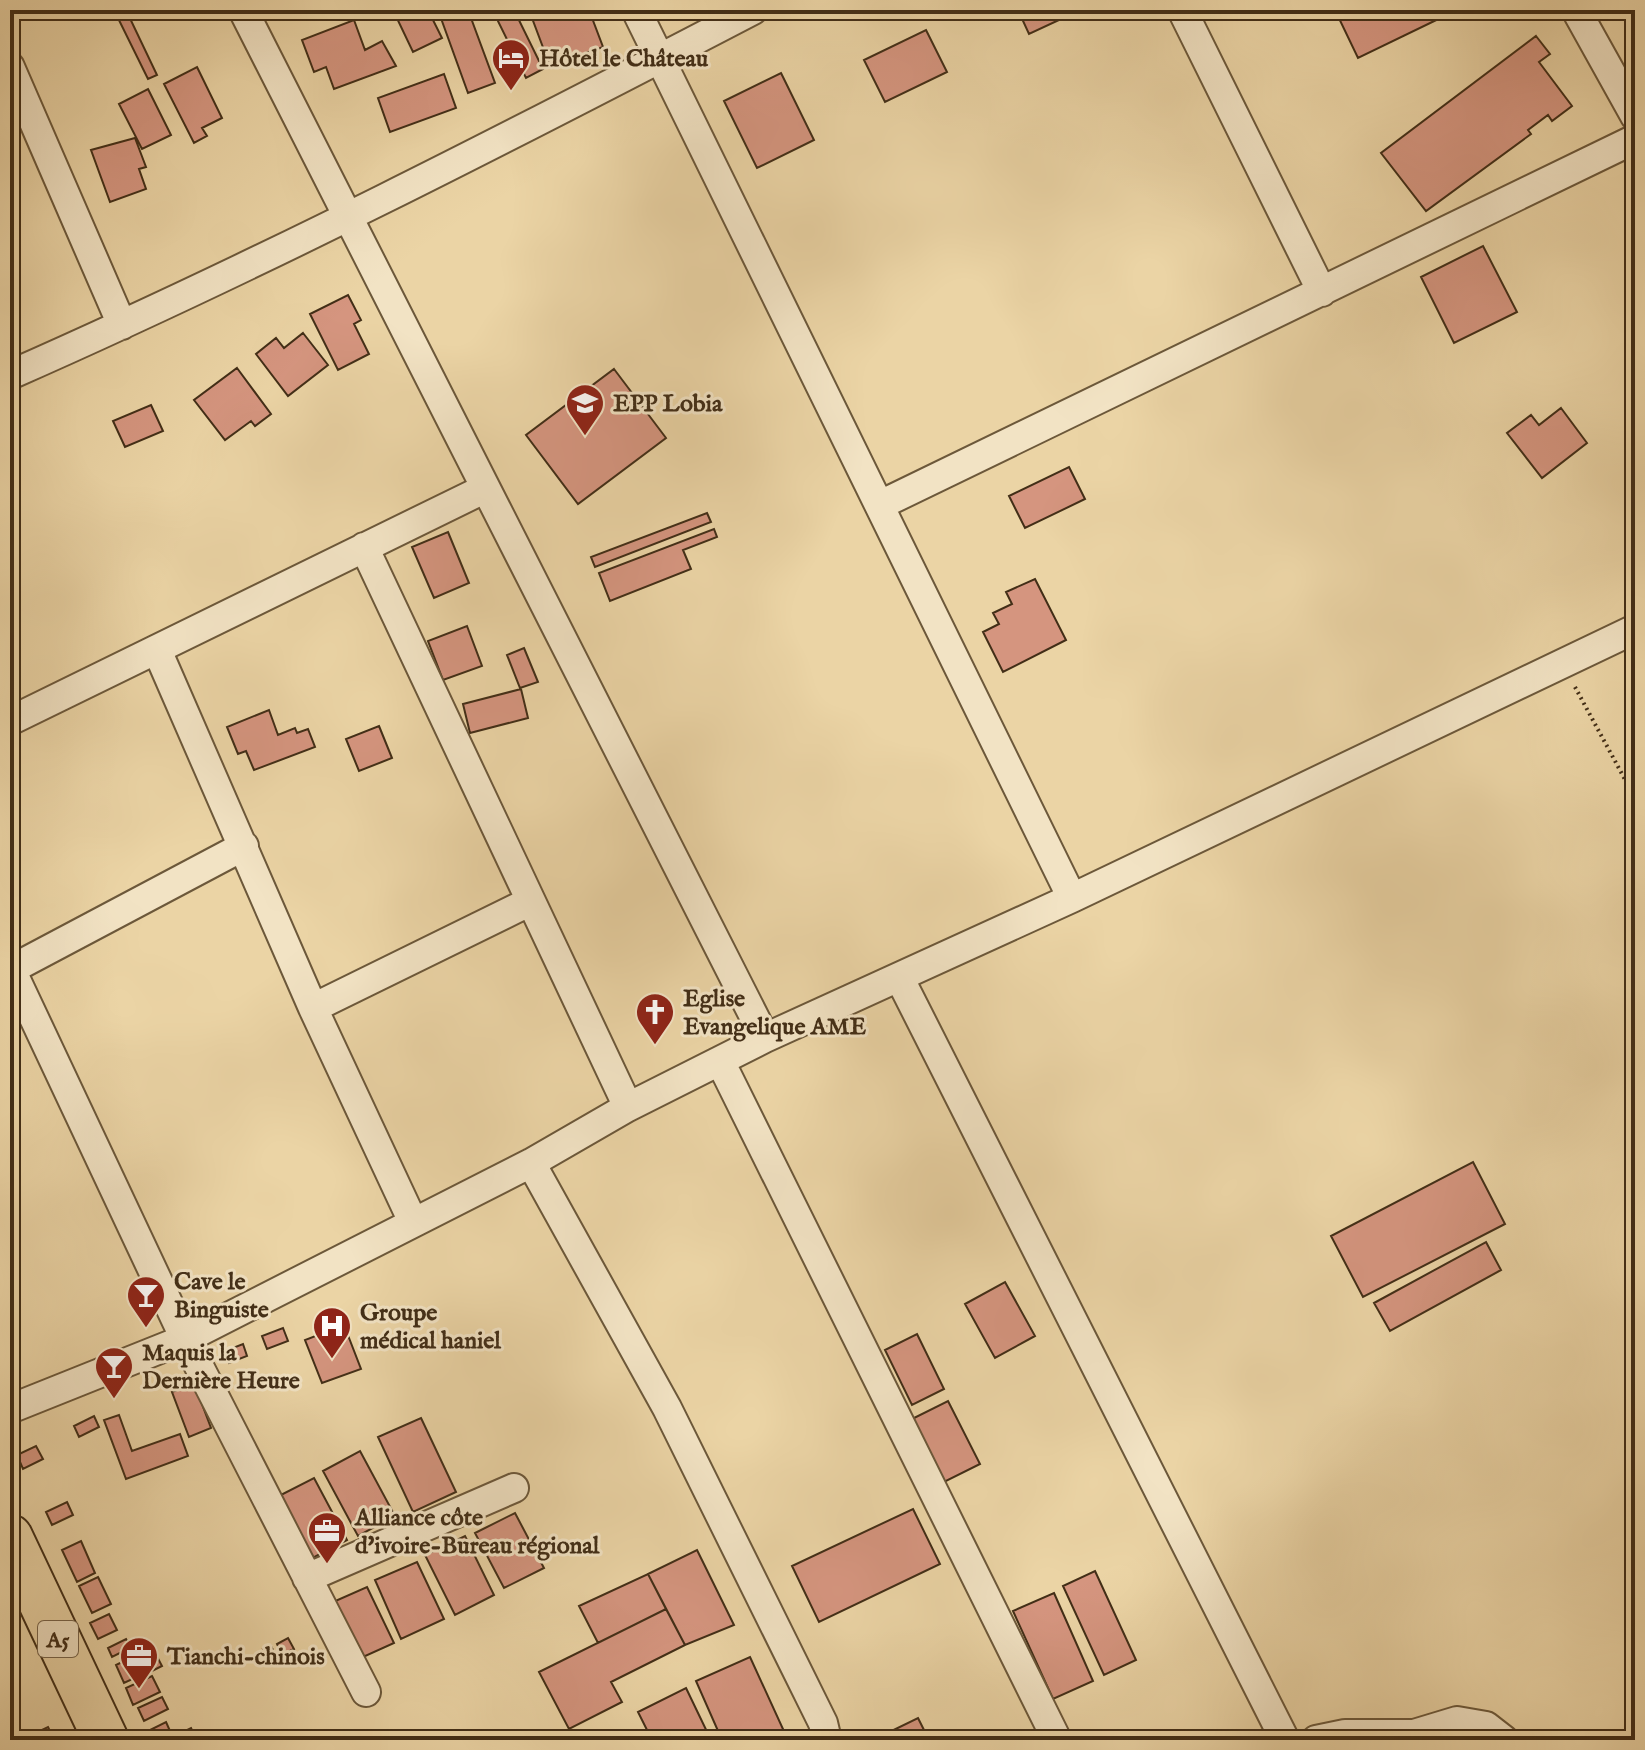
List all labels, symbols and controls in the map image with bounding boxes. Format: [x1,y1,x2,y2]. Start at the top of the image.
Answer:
hotel icon: Hôtel le Château [490,37,532,92]
place label: Hôtel le Château [539,44,709,75]
school or university icon: EPP Lobia [564,382,606,437]
place label: EPP Lobia [613,389,723,420]
place label: Eglise Evangelique AME [683,984,866,1043]
church icon: Eglise Evangelique AME [634,991,676,1046]
place label: Cave le Binguiste [174,1267,269,1326]
bar icon: Cave le Binguiste [125,1274,167,1329]
place label: Groupe médical haniel [360,1298,501,1357]
hospital icon: Groupe médical haniel [311,1305,353,1360]
place label: Maquis la Dernière Heure [142,1338,300,1397]
bar icon: Maquis la Dernière Heure [93,1345,135,1400]
place label: Alliance côte d'ivoire-Bureau régional [354,1503,600,1562]
office icon: Alliance côte d'ivoire-Bureau régional [306,1510,348,1565]
road number: A5 [38,1621,78,1657]
office icon: Tianchi-chinois [118,1635,160,1690]
place label: Tianchi-chinois [166,1642,325,1673]

